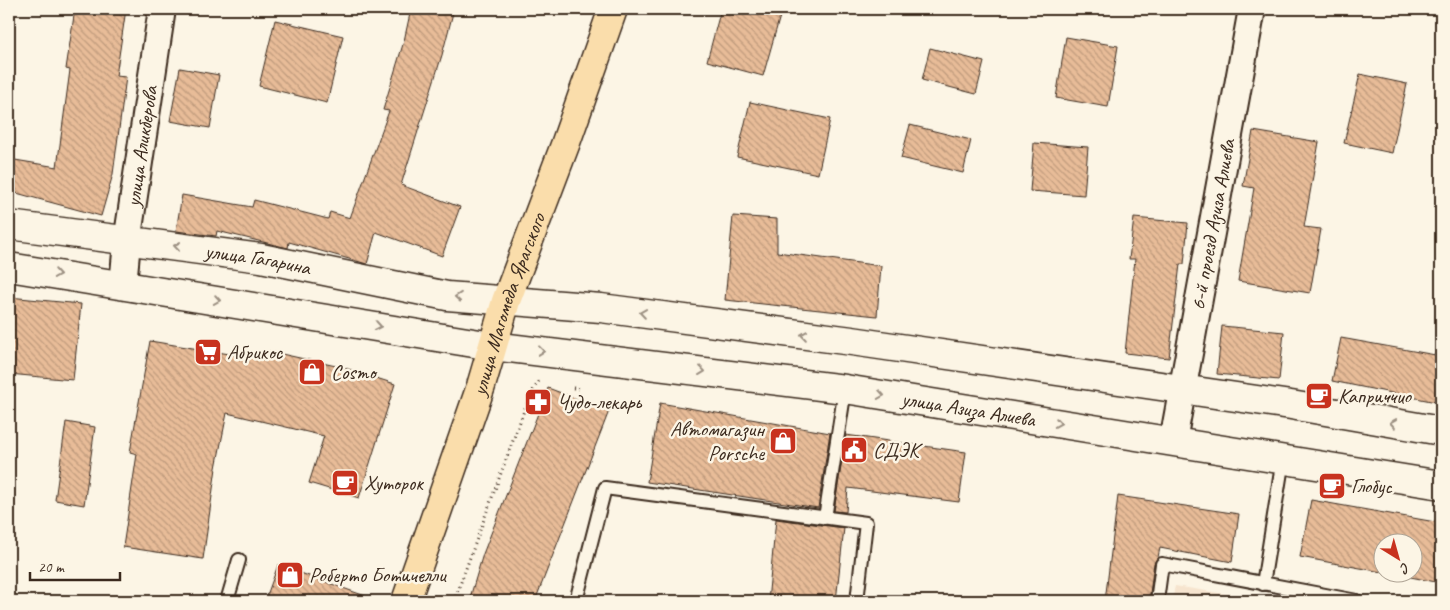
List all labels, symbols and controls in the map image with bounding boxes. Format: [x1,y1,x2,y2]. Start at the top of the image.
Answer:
street label: улица Аликберова [119,82,164,210]
street label: 6-й проезд Азиза Алиева [1184,135,1241,312]
street label: улица Магомеда Ярагского [465,208,552,401]
street label: улица Гагарина [201,238,314,281]
one-way arrow [173,242,181,252]
one-way arrow [53,269,61,279]
one-way arrow [453,292,461,303]
one-way arrow [213,294,222,304]
one-way arrow [639,308,647,319]
one-way arrow [373,321,382,331]
one-way arrow [800,330,808,341]
supermarket icon: Абрикос [193,337,223,367]
place label: Абрикос [227,339,284,365]
one-way arrow [537,346,545,356]
shop icon: Cosmo [297,357,327,387]
place label: Cosmo [331,359,378,385]
one-way arrow [698,365,706,376]
cafe icon: Каприччио [1304,381,1334,411]
place label: Каприччио [1338,383,1412,409]
street label: улица Азиза Алиева [898,385,1039,433]
pharmacy icon: Чудо-лекарь [523,387,553,417]
place label: Чудо-лекарь [557,389,642,415]
one-way arrow [876,389,885,399]
place label: Автомагазин Porsche [670,416,765,466]
one-way arrow [1055,417,1063,428]
one-way arrow [1389,418,1397,429]
shop icon: Автомагазин Porsche [768,426,798,456]
public building icon: СДЭК [839,435,869,465]
place label: СДЭК [873,437,923,463]
cafe icon: Хуторок [330,468,360,498]
place label: Хуторок [364,470,424,496]
cafe icon: Глобус [1317,471,1347,501]
place label: Глобус [1351,473,1393,499]
north arrow [1372,532,1422,582]
scale bar [30,550,120,582]
text: 20 m [38,558,65,577]
text: С [1396,559,1413,578]
shop icon: Роберто Ботичелли [275,560,305,590]
place label: Роберто Ботичелли [309,562,447,588]

